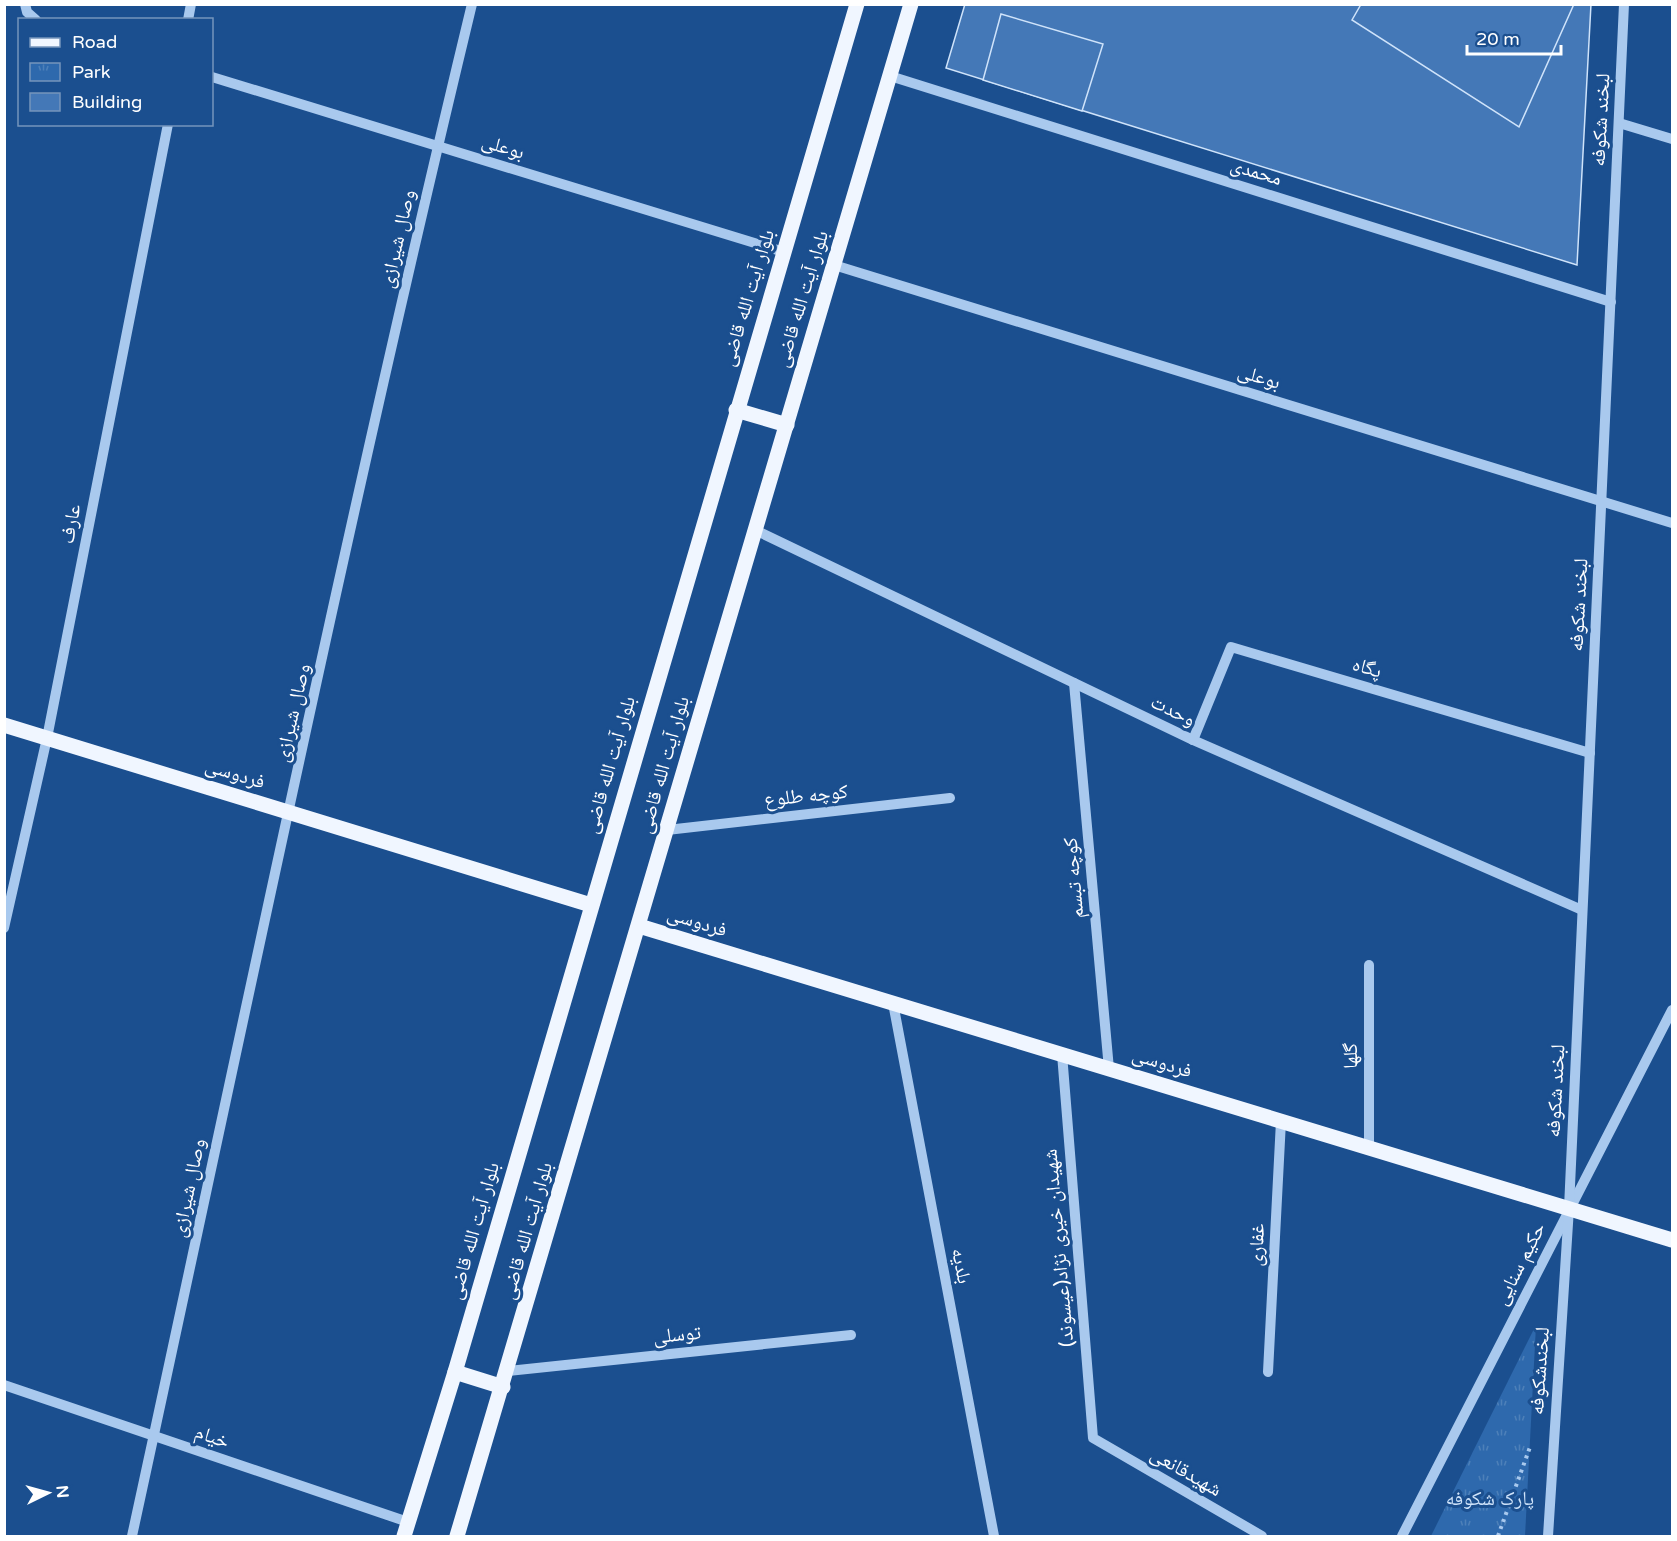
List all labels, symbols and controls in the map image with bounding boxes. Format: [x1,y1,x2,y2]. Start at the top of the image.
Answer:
legend [18,18,213,126]
scale bar [1467,18,1562,56]
text: 20 m [1476,28,1520,50]
text: Road [72,31,117,53]
text: Park [72,61,111,83]
street label: لبخند شکوفه [1587,73,1615,167]
text: Building [72,91,142,113]
street label: بوعلی [479,129,527,165]
street label: محمدی [1227,153,1285,191]
street label: وصال شیرازی [375,187,421,291]
street label: بلوار آیت ‌الله قاضی [716,227,780,369]
street label: بلوار آیت‌ الله قاضی [770,228,834,370]
street label: بوعلی [1235,359,1283,395]
street label: عارف [55,502,87,546]
street label: لبخند شکوفه [1565,558,1593,652]
street label: پگاه [1349,652,1385,684]
street label: وصال شیرازی [270,661,316,765]
street label: وحدت [1147,690,1199,732]
street label: بلوار آیت ‌الله قاضی [579,694,641,836]
street label: بلوار آیت‌ الله قاضی [633,694,695,836]
street label: فردوسی [202,754,268,794]
street label: کوچه طلوع [763,780,849,812]
street label: کوچه تبسم [1059,836,1090,919]
street label: فردوسی [664,902,730,942]
street label: فردوسی [1129,1043,1195,1083]
street label: گلها [1339,1043,1363,1069]
street label: لبخند شکوفه [1542,1044,1570,1138]
street label: وصال شیرازی [167,1136,211,1240]
street label: شهیدان خیری نژاد(عیسوند) [1038,1148,1080,1348]
street label: بلوار آیت ‌الله قاضی [443,1160,505,1302]
street label: بلوار آیت‌ الله قاضی [496,1160,558,1302]
street label: حکیم سنایی [1489,1218,1552,1310]
street label: غفاری [1244,1223,1270,1267]
street label: بلدیه [946,1246,976,1286]
street label: توسلی [652,1321,702,1349]
street label: لبخندشکوفه [1525,1326,1555,1416]
street label: خیام [191,1420,233,1455]
street label: شهیدقانعی [1146,1442,1226,1502]
north arrow [18,1463,78,1523]
text: N [51,1485,72,1499]
park label: پارک شکوفه [1446,1487,1534,1511]

